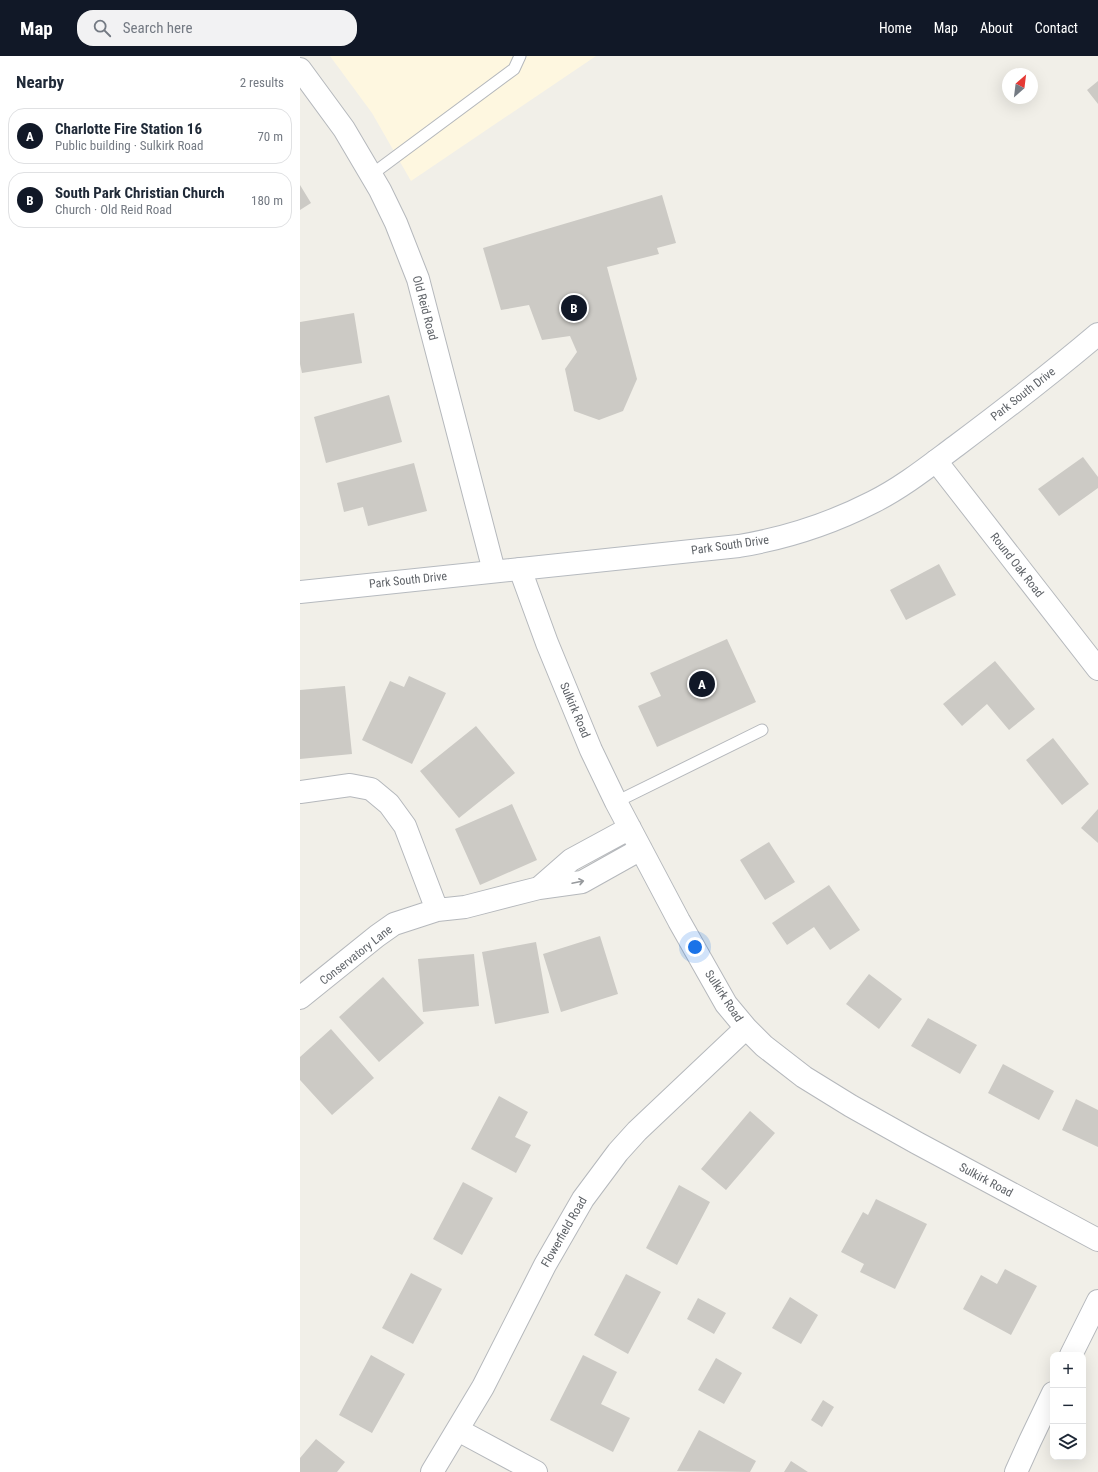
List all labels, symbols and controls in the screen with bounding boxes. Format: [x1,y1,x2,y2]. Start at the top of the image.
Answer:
search box [77,10,357,46]
text: Map [20,17,53,40]
icon: search [91,17,113,39]
text: Search here [123,19,193,37]
text: Home [879,20,912,36]
text: Map [934,20,958,36]
text: About [980,20,1013,36]
text: Contact [1035,20,1078,36]
north arrow [1002,68,1038,104]
text: Nearby [16,72,64,92]
text: 2 results [240,75,284,90]
text: Charlotte Fire Station 16 [55,120,202,138]
text: A [26,129,34,144]
text: 70 m [257,129,283,144]
text: Public building · Sulkirk Road [55,138,204,153]
text: South Park Christian Church [55,184,225,202]
text: B [26,193,34,208]
text: 180 m [251,193,283,208]
text: Church · Old Reid Road [55,202,172,217]
street label: Old Reid Road [410,274,440,342]
pin: B [561,293,587,323]
street label: Park South Drive [988,364,1058,424]
street label: Round Oak Road [987,530,1047,600]
street label: Park South Drive [690,533,770,557]
street label: Park South Drive [368,569,448,591]
pin: A [689,669,715,699]
street label: Sulkirk Road [557,680,593,740]
one-way arrow [571,878,584,886]
street label: Conservatory Lane [317,922,395,988]
your location [685,937,705,957]
street label: Sulkirk Road [702,968,746,1025]
street label: Sulkirk Road [957,1160,1015,1200]
street label: Flowerfield Road [538,1194,590,1270]
map controls [1050,1352,1086,1460]
button: + [1050,1352,1086,1388]
button: − [1050,1388,1086,1424]
button: layers [1050,1424,1086,1460]

